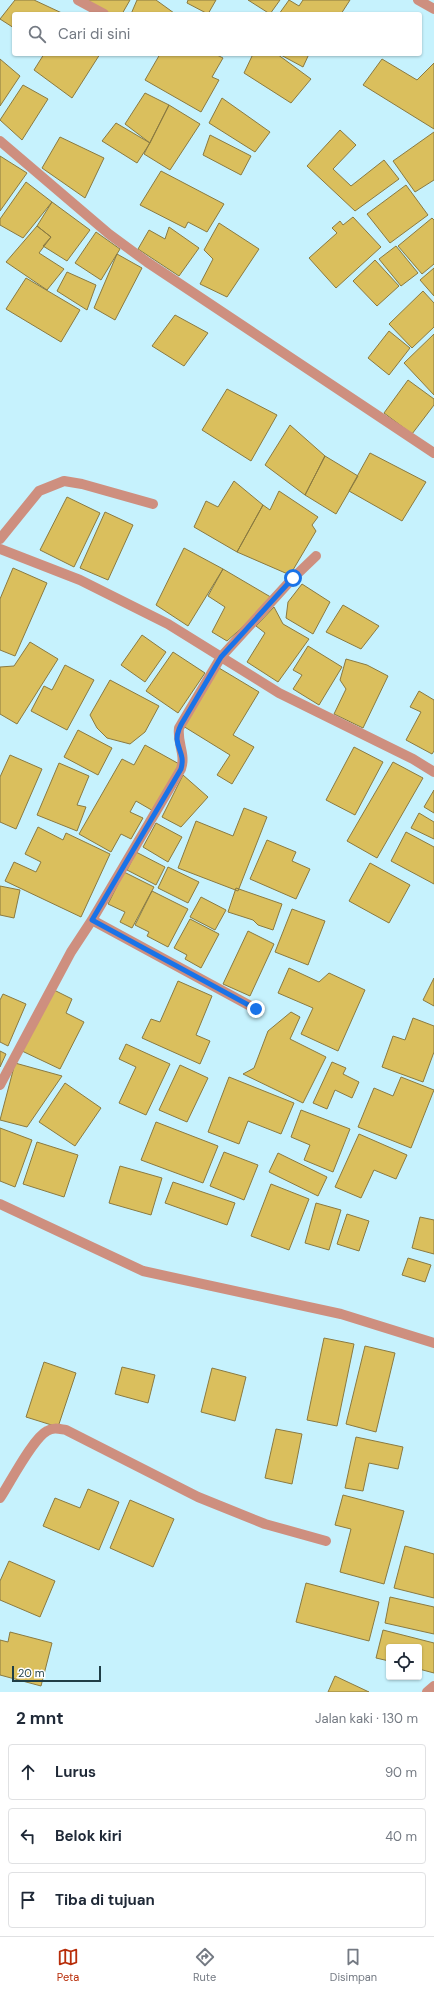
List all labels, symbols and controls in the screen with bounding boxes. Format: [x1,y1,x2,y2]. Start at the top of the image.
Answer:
search box [12,12,422,56]
icon: search [26,23,48,45]
text: Cari di sini [58,24,130,44]
route start [284,569,302,587]
route end [247,1000,265,1018]
map controls [386,1644,422,1680]
button: locate [386,1644,422,1680]
scale bar [12,1664,101,1683]
text: 20 m [18,1666,44,1680]
text: 2 mnt [16,1707,64,1729]
text: Jalan kaki · 130 m [315,1710,418,1727]
icon: ahead [17,1761,39,1783]
text: Lurus [55,1762,96,1782]
text: 90 m [385,1764,417,1781]
icon: left [17,1825,39,1847]
text: Belok kiri [55,1826,122,1846]
text: 40 m [385,1828,417,1845]
icon: arrive [17,1889,39,1911]
text: Tiba di tujuan [55,1890,155,1910]
tab: Peta [57,1946,79,1984]
tab: Rute [193,1946,216,1984]
tab: Disimpan [330,1946,377,1984]

